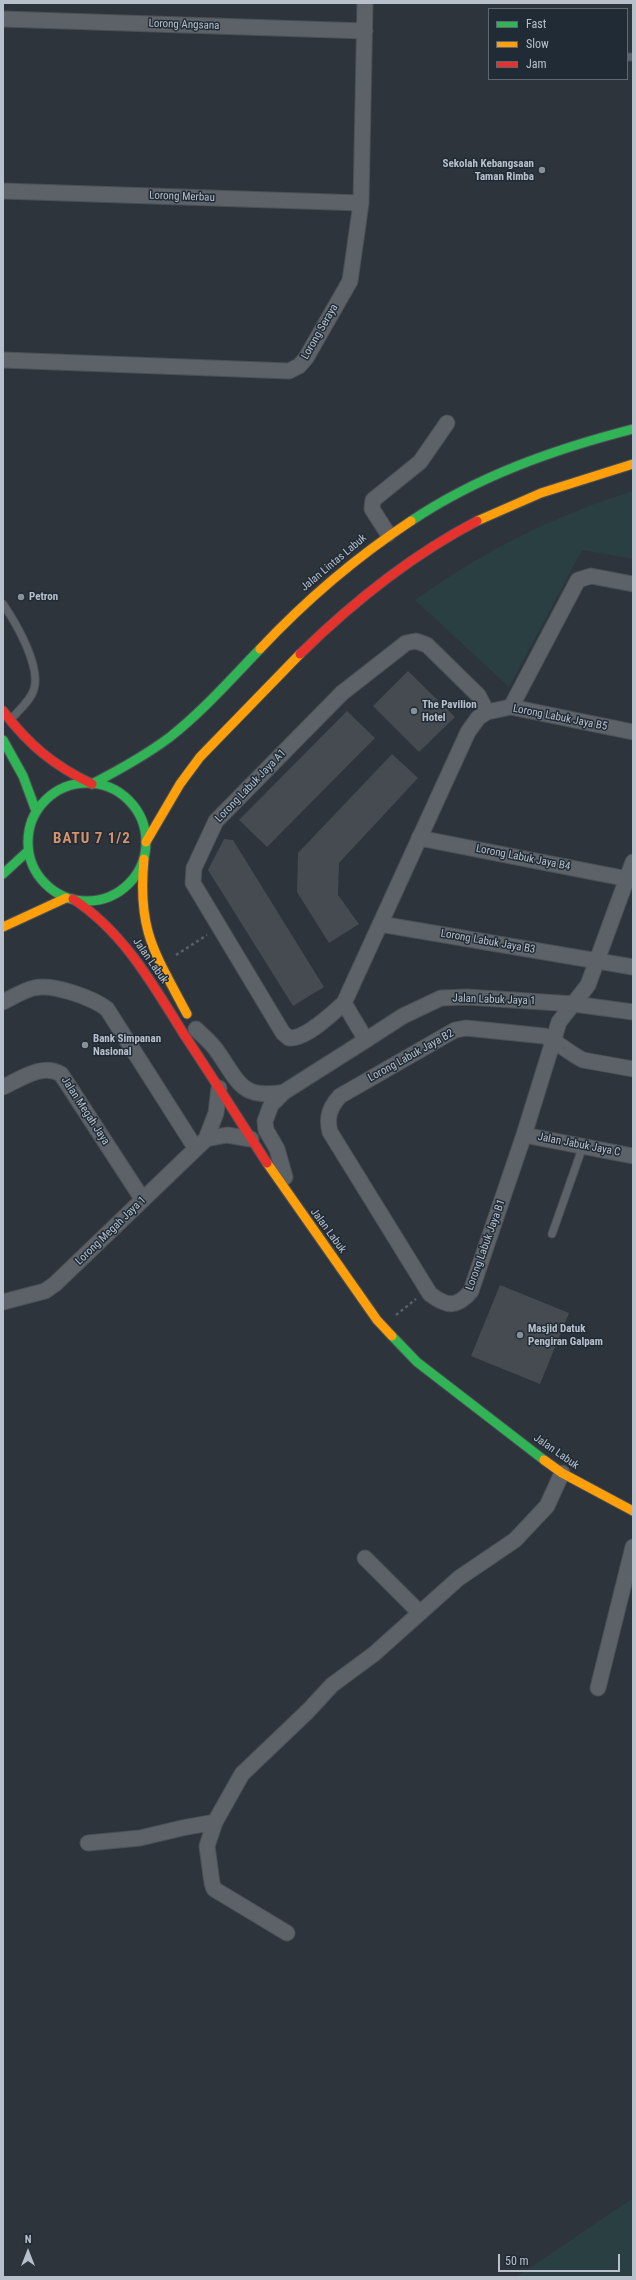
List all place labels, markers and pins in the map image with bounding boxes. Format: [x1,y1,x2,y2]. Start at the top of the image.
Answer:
place label: Sekolah Kebangsaan Taman Rimba [443,157,534,183]
marker: Sekolah Kebangsaan Taman Rimba [537,165,547,175]
place label: Petron [29,590,58,604]
marker: Petron [16,592,26,602]
place label: The Pavilion Hotel [422,698,477,724]
marker: The Pavilion Hotel [409,706,419,716]
place label: Bank Simpanan Nasional [93,1032,161,1058]
marker: Bank Simpanan Nasional [80,1040,90,1050]
place label: Masjid Datuk Pengiran Galpam [528,1322,603,1348]
marker: Masjid Datuk Pengiran Galpam [515,1330,525,1340]

